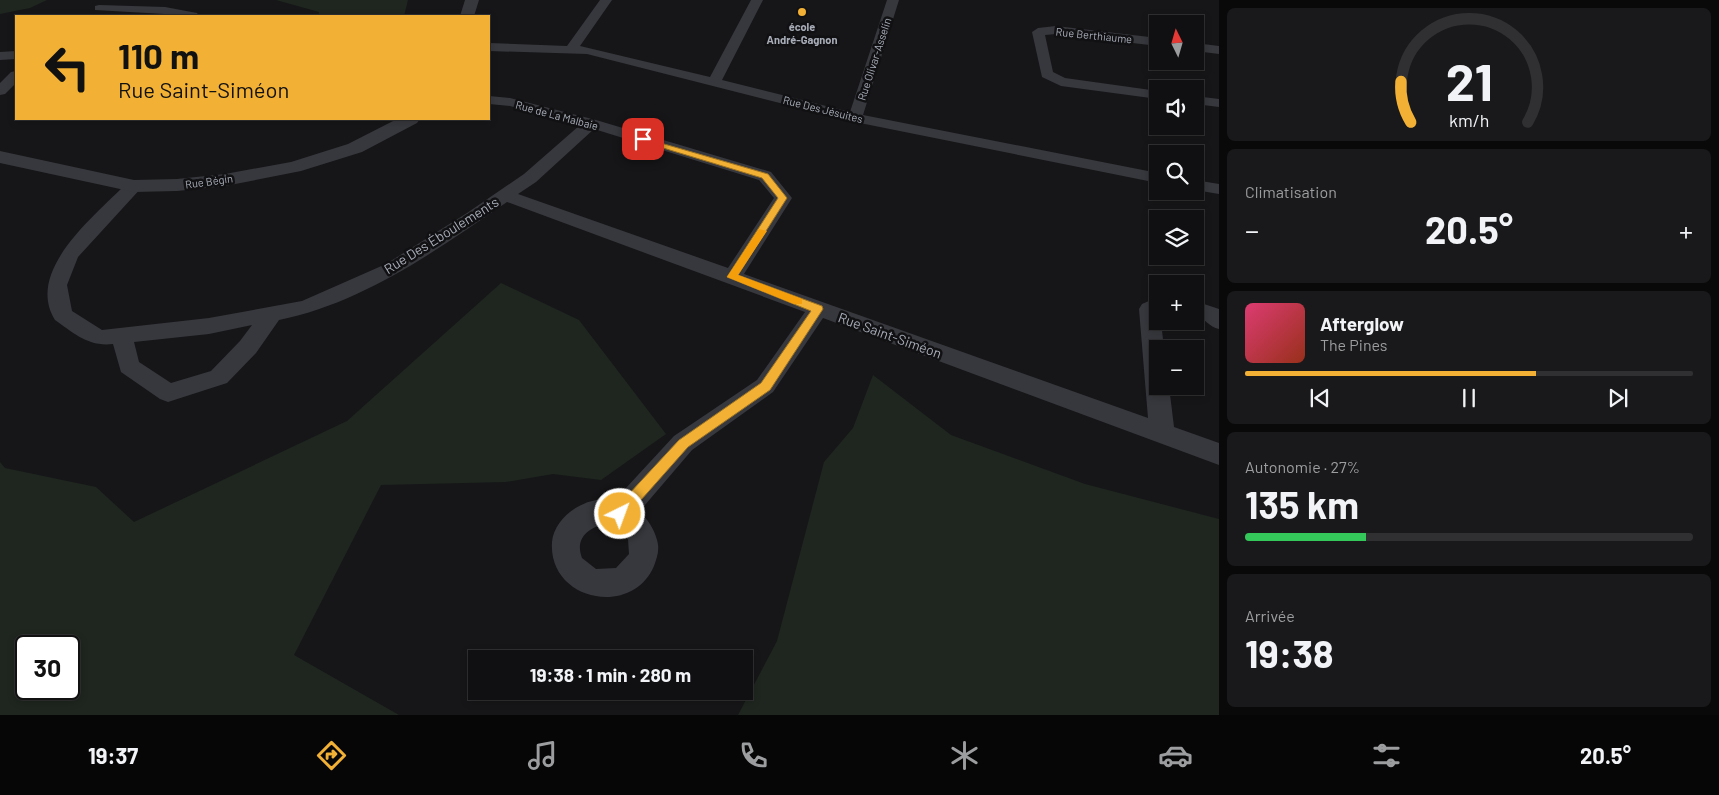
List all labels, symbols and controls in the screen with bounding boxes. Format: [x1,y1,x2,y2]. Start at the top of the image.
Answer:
marker: école André-Gagnon [796,6,808,18]
north arrow [1149,15,1204,70]
map controls [1149,15,1204,395]
street label: Rue Olivar-Asselin [855,16,894,102]
place label: école André-Gagnon [767,20,837,46]
street label: Rue Berthiaume [1055,25,1133,45]
text: 110 m [118,34,199,76]
icon: left [35,35,100,100]
text: 21 [1445,49,1493,111]
text: Rue Saint-Siméon [118,76,289,102]
button: sound [1149,80,1204,135]
street label: Rue Des Jésuites [782,93,864,125]
street label: Rue de La Malbaie [514,98,600,132]
text: km/h [1449,109,1489,131]
pin [622,118,664,160]
icon: arrive [629,125,657,153]
button: search [1149,145,1204,200]
street label: Rue Bégin [184,171,234,191]
text: Climatisation [1245,182,1337,201]
street label: Rue Des Éboulements [381,193,502,277]
text: 20.5° [1425,206,1513,252]
button: layers [1149,210,1204,265]
text: − [1245,213,1259,247]
text: + [1679,213,1693,247]
button: + [1149,275,1204,330]
street label: Rue Saint-Siméon [836,308,944,362]
text: Afterglow [1320,312,1404,335]
text: The Pines [1320,335,1388,354]
button: − [1149,340,1204,395]
icon: previous [1306,384,1334,412]
icon: pause [1455,384,1483,412]
icon: next [1604,384,1632,412]
text: Autonomie · 27% [1245,457,1360,476]
text: 135 km [1245,481,1359,527]
position arrow [593,487,645,539]
text: Arrivée [1245,606,1295,625]
text: 19:38 [1245,630,1334,676]
speed limit sign: 30 [15,635,80,700]
text: 19:38 · 1 min · 280 m [530,663,691,686]
icon: directions [314,738,349,773]
icon: music [525,738,560,773]
icon: phone [736,738,771,773]
icon: climate [947,738,982,773]
icon: car [1158,738,1193,773]
icon: filters [1369,738,1404,773]
text: 19:37 [88,742,138,768]
text: 20.5° [1580,742,1631,768]

